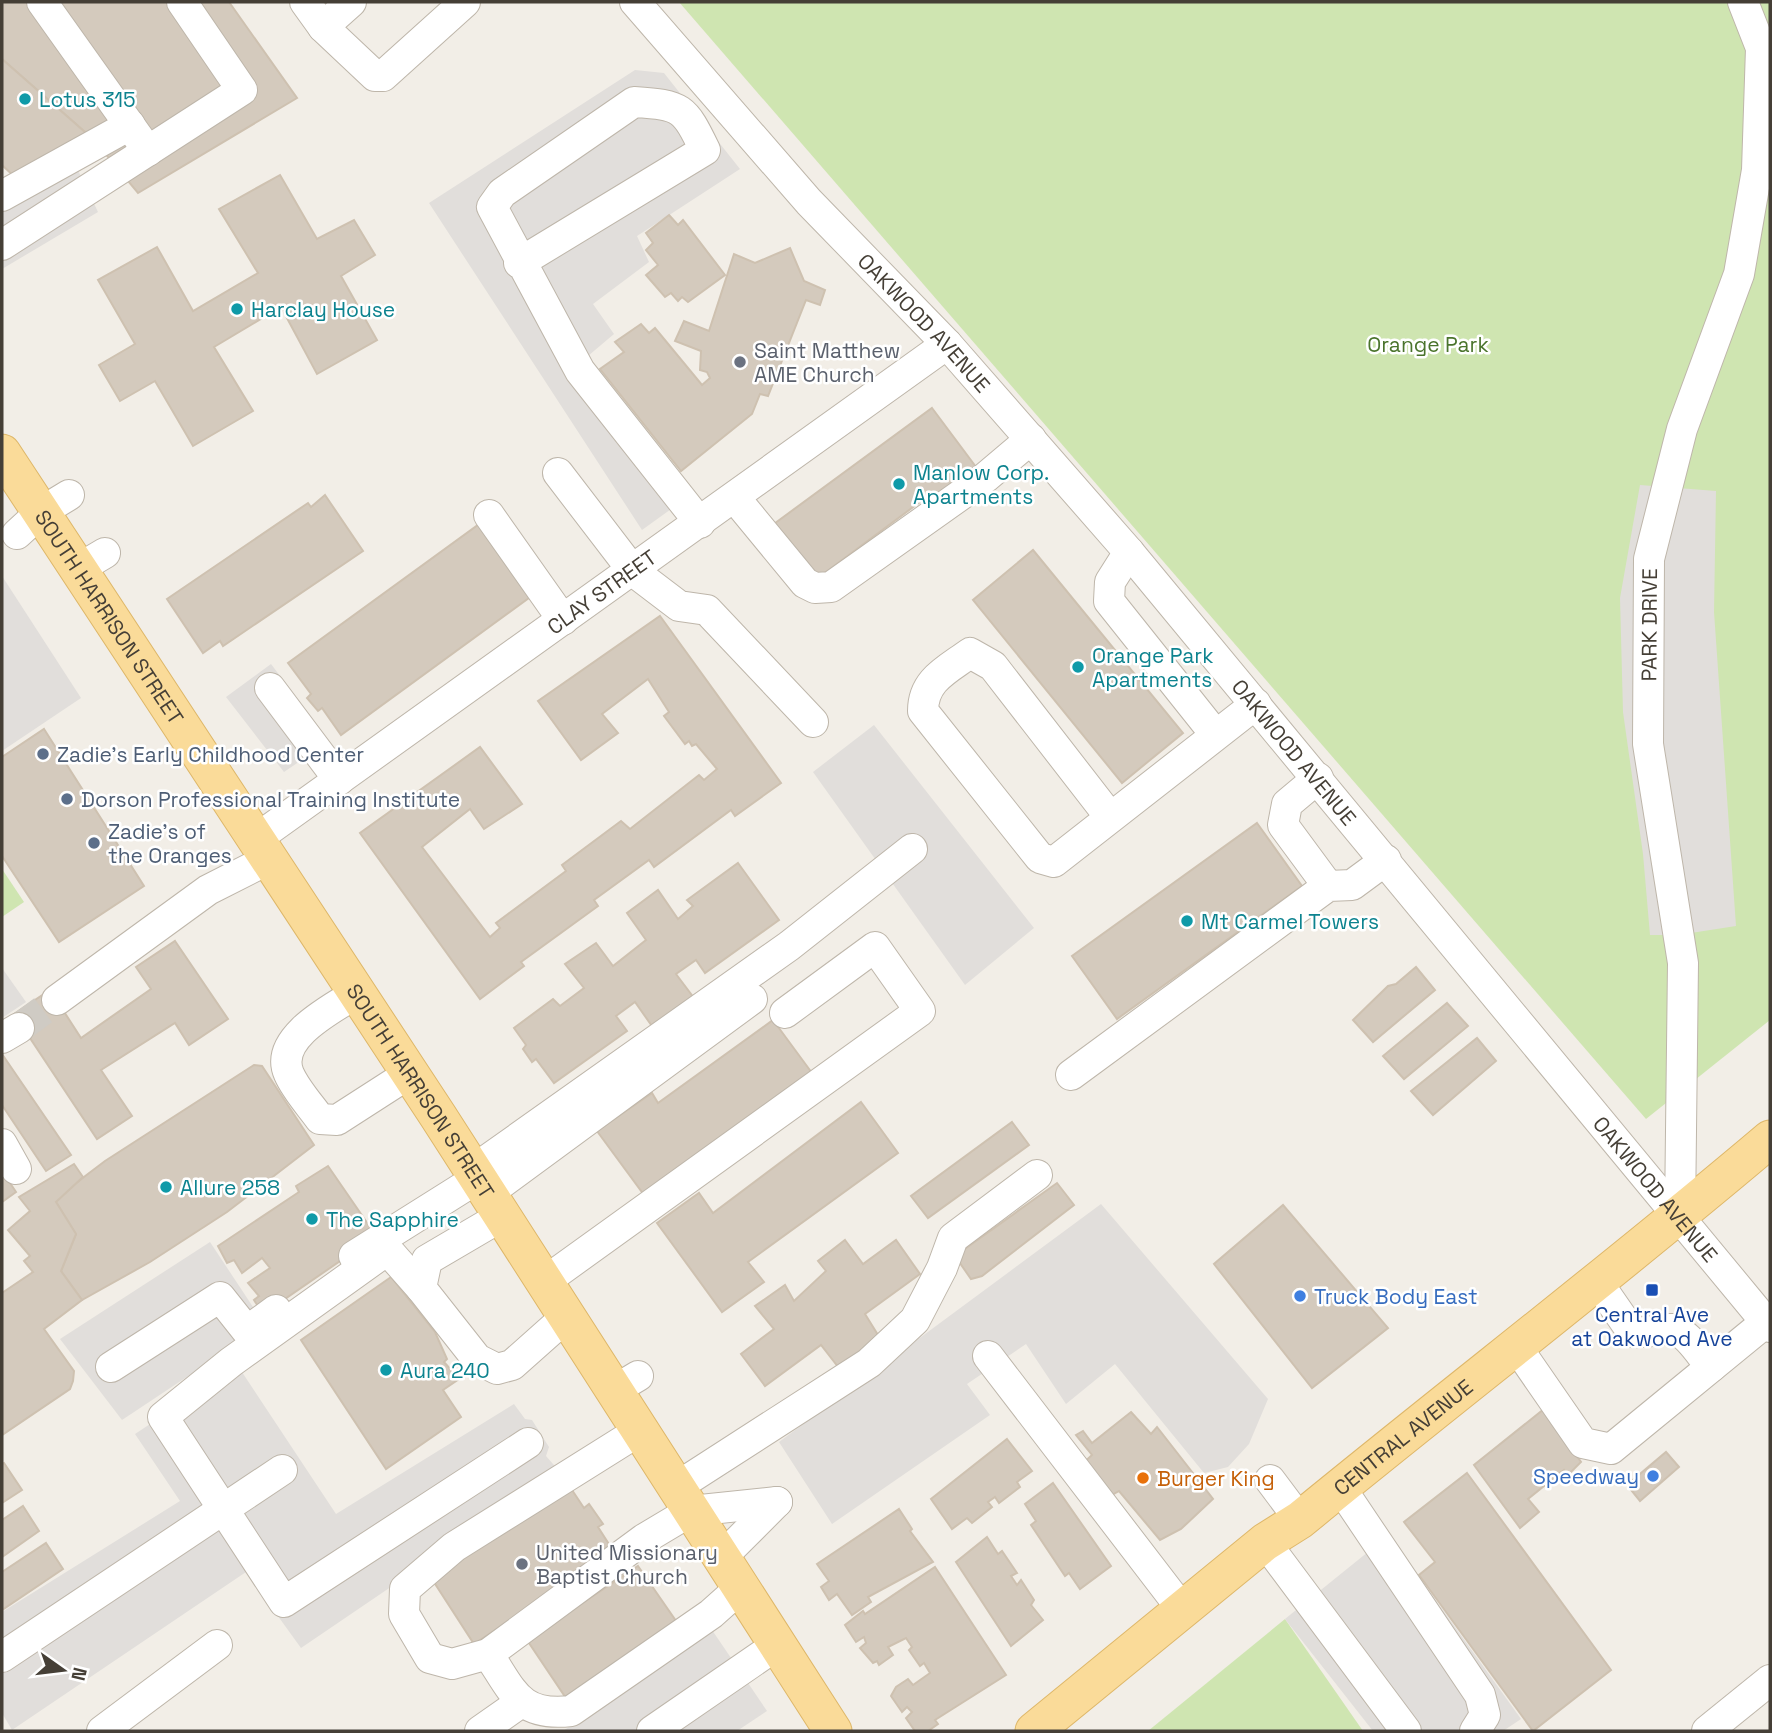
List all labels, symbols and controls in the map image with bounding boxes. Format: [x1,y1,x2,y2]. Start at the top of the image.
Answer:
place label: Lotus 315 [39,86,136,113]
marker: Lotus 315 [17,91,33,107]
street label: OAKWOOD AVENUE [852,247,996,398]
place label: Harclay House [251,296,395,323]
marker: Harclay House [229,301,245,317]
park label: Orange Park [1367,331,1489,358]
place label: Saint Matthew AME Church [754,337,900,388]
marker: Saint Matthew AME Church [732,354,748,370]
place label: Manlow Corp. Apartments [913,459,1049,510]
marker: Manlow Corp. Apartments [891,476,907,492]
street label: SOUTH HARRISON STREET [29,504,190,729]
street label: CLAY STREET [541,543,662,640]
street label: PARK DRIVE [1635,568,1662,682]
place label: Orange Park Apartments [1092,642,1214,693]
marker: Orange Park Apartments [1070,659,1086,675]
street label: OAKWOOD AVENUE [1226,673,1363,831]
place label: Zadie's Early Childhood Center [57,741,364,768]
marker: Zadie's Early Childhood Center [35,746,51,762]
place label: Dorson Professional Training Institute [81,786,460,813]
marker: Dorson Professional Training Institute [59,791,75,807]
place label: Zadie's of the Oranges [108,818,232,869]
marker: Zadie's of the Oranges [86,835,102,851]
place label: Mt Carmel Towers [1201,908,1379,935]
marker: Mt Carmel Towers [1179,913,1195,929]
street label: SOUTH HARRISON STREET [341,978,501,1203]
street label: OAKWOOD AVENUE [1588,1110,1724,1267]
place label: Allure 258 [180,1174,280,1201]
marker: Allure 258 [158,1179,174,1195]
place label: The Sapphire [326,1206,459,1233]
marker: The Sapphire [304,1211,320,1227]
marker: Central Ave at Oakwood Ave [1644,1282,1660,1298]
place label: Truck Body East [1314,1283,1478,1310]
marker: Truck Body East [1292,1288,1308,1304]
place label: Central Ave at Oakwood Ave [1571,1301,1733,1352]
place label: Aura 240 [400,1357,490,1384]
marker: Aura 240 [378,1362,394,1378]
street label: CENTRAL AVENUE [1328,1373,1478,1501]
place label: Speedway [1533,1463,1639,1490]
place label: Burger King [1157,1465,1275,1492]
marker: Speedway [1645,1468,1661,1484]
marker: Burger King [1135,1470,1151,1486]
place label: United Missionary Baptist Church [536,1539,718,1590]
marker: United Missionary Baptist Church [514,1556,530,1572]
north arrow [28,1635,98,1705]
text: N [65,1665,93,1683]

